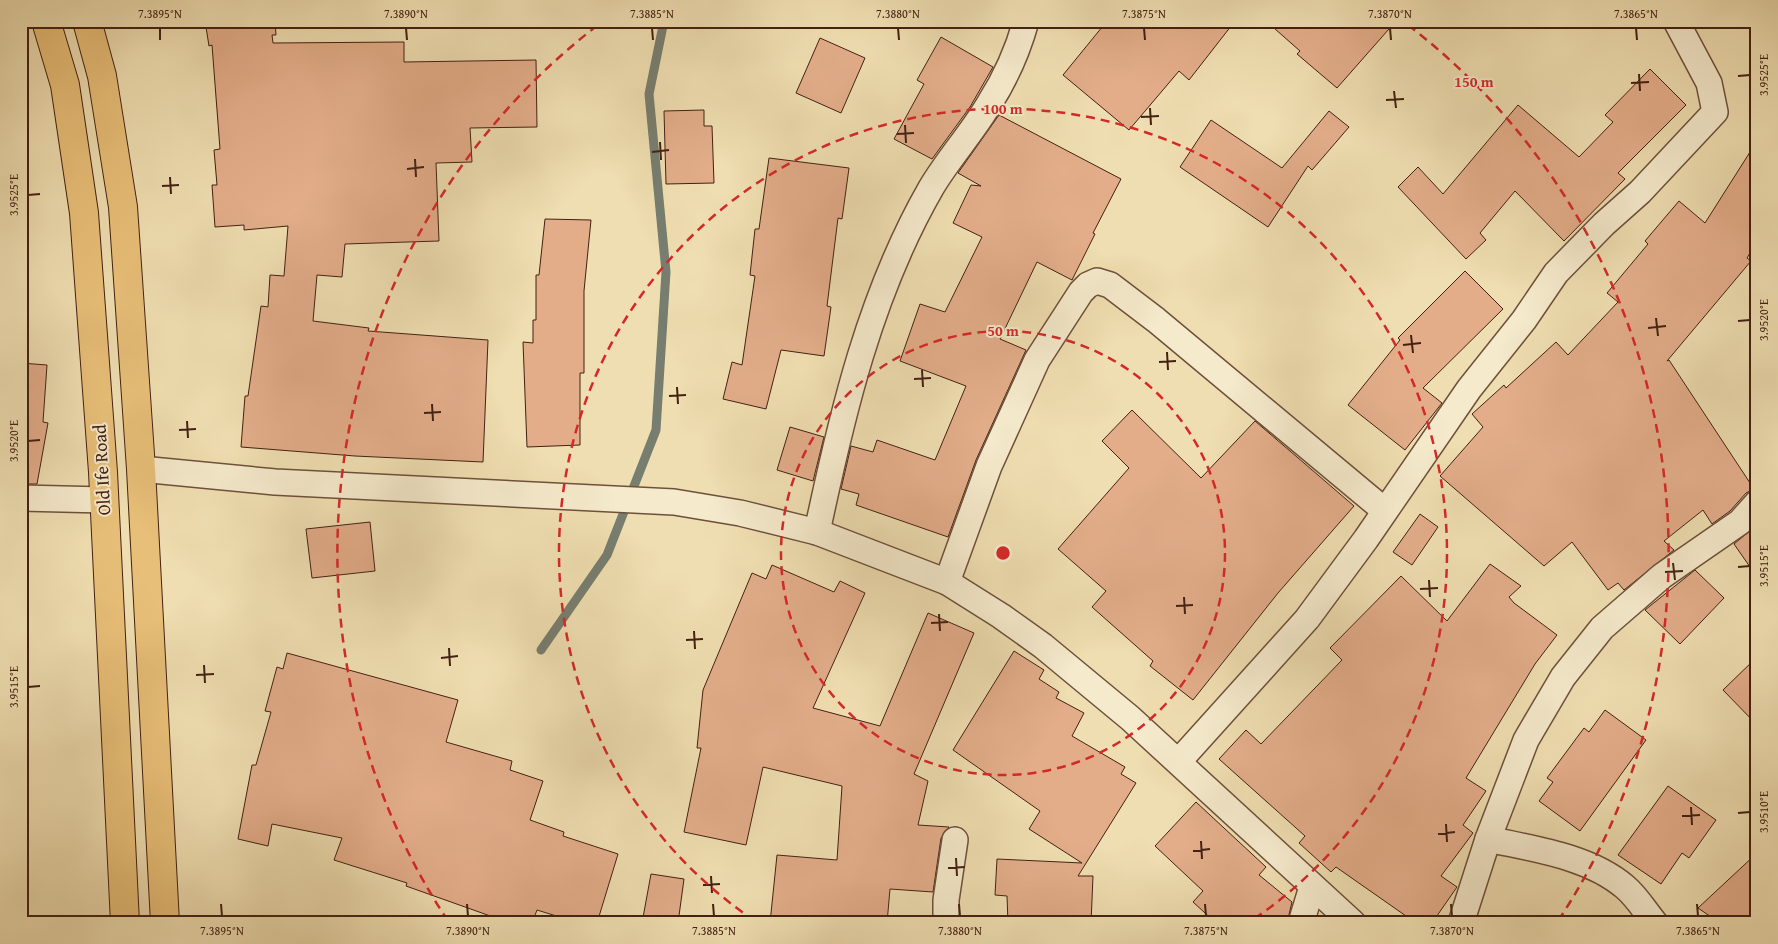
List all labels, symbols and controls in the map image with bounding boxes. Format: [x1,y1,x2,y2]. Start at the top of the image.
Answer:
text: 7.3895°N [138,5,182,22]
text: 7.3890°N [384,5,428,22]
text: 7.3885°N [630,5,674,22]
text: 7.3880°N [876,5,920,22]
text: 7.3875°N [1122,5,1166,22]
text: 7.3870°N [1368,5,1412,22]
text: 7.3865°N [1614,5,1658,22]
text: 3.9525°E [1755,54,1772,96]
text: 150 m [1454,71,1494,92]
text: 100 m [983,98,1023,119]
text: 3.9525°E [5,174,22,216]
text: 3.9520°E [1755,299,1772,341]
text: 50 m [987,320,1019,341]
text: 3.9520°E [5,420,22,462]
street label: Old Ife Road [86,424,117,516]
centre of rings [994,544,1012,562]
text: 3.9515°E [1755,545,1772,587]
text: 3.9515°E [5,666,22,708]
text: 3.9510°E [1755,791,1772,833]
text: 7.3895°N [200,922,244,939]
text: 7.3890°N [446,922,490,939]
text: 7.3885°N [692,922,736,939]
text: 7.3880°N [938,922,982,939]
text: 7.3875°N [1184,922,1228,939]
text: 7.3870°N [1430,922,1474,939]
text: 7.3865°N [1676,922,1720,939]

